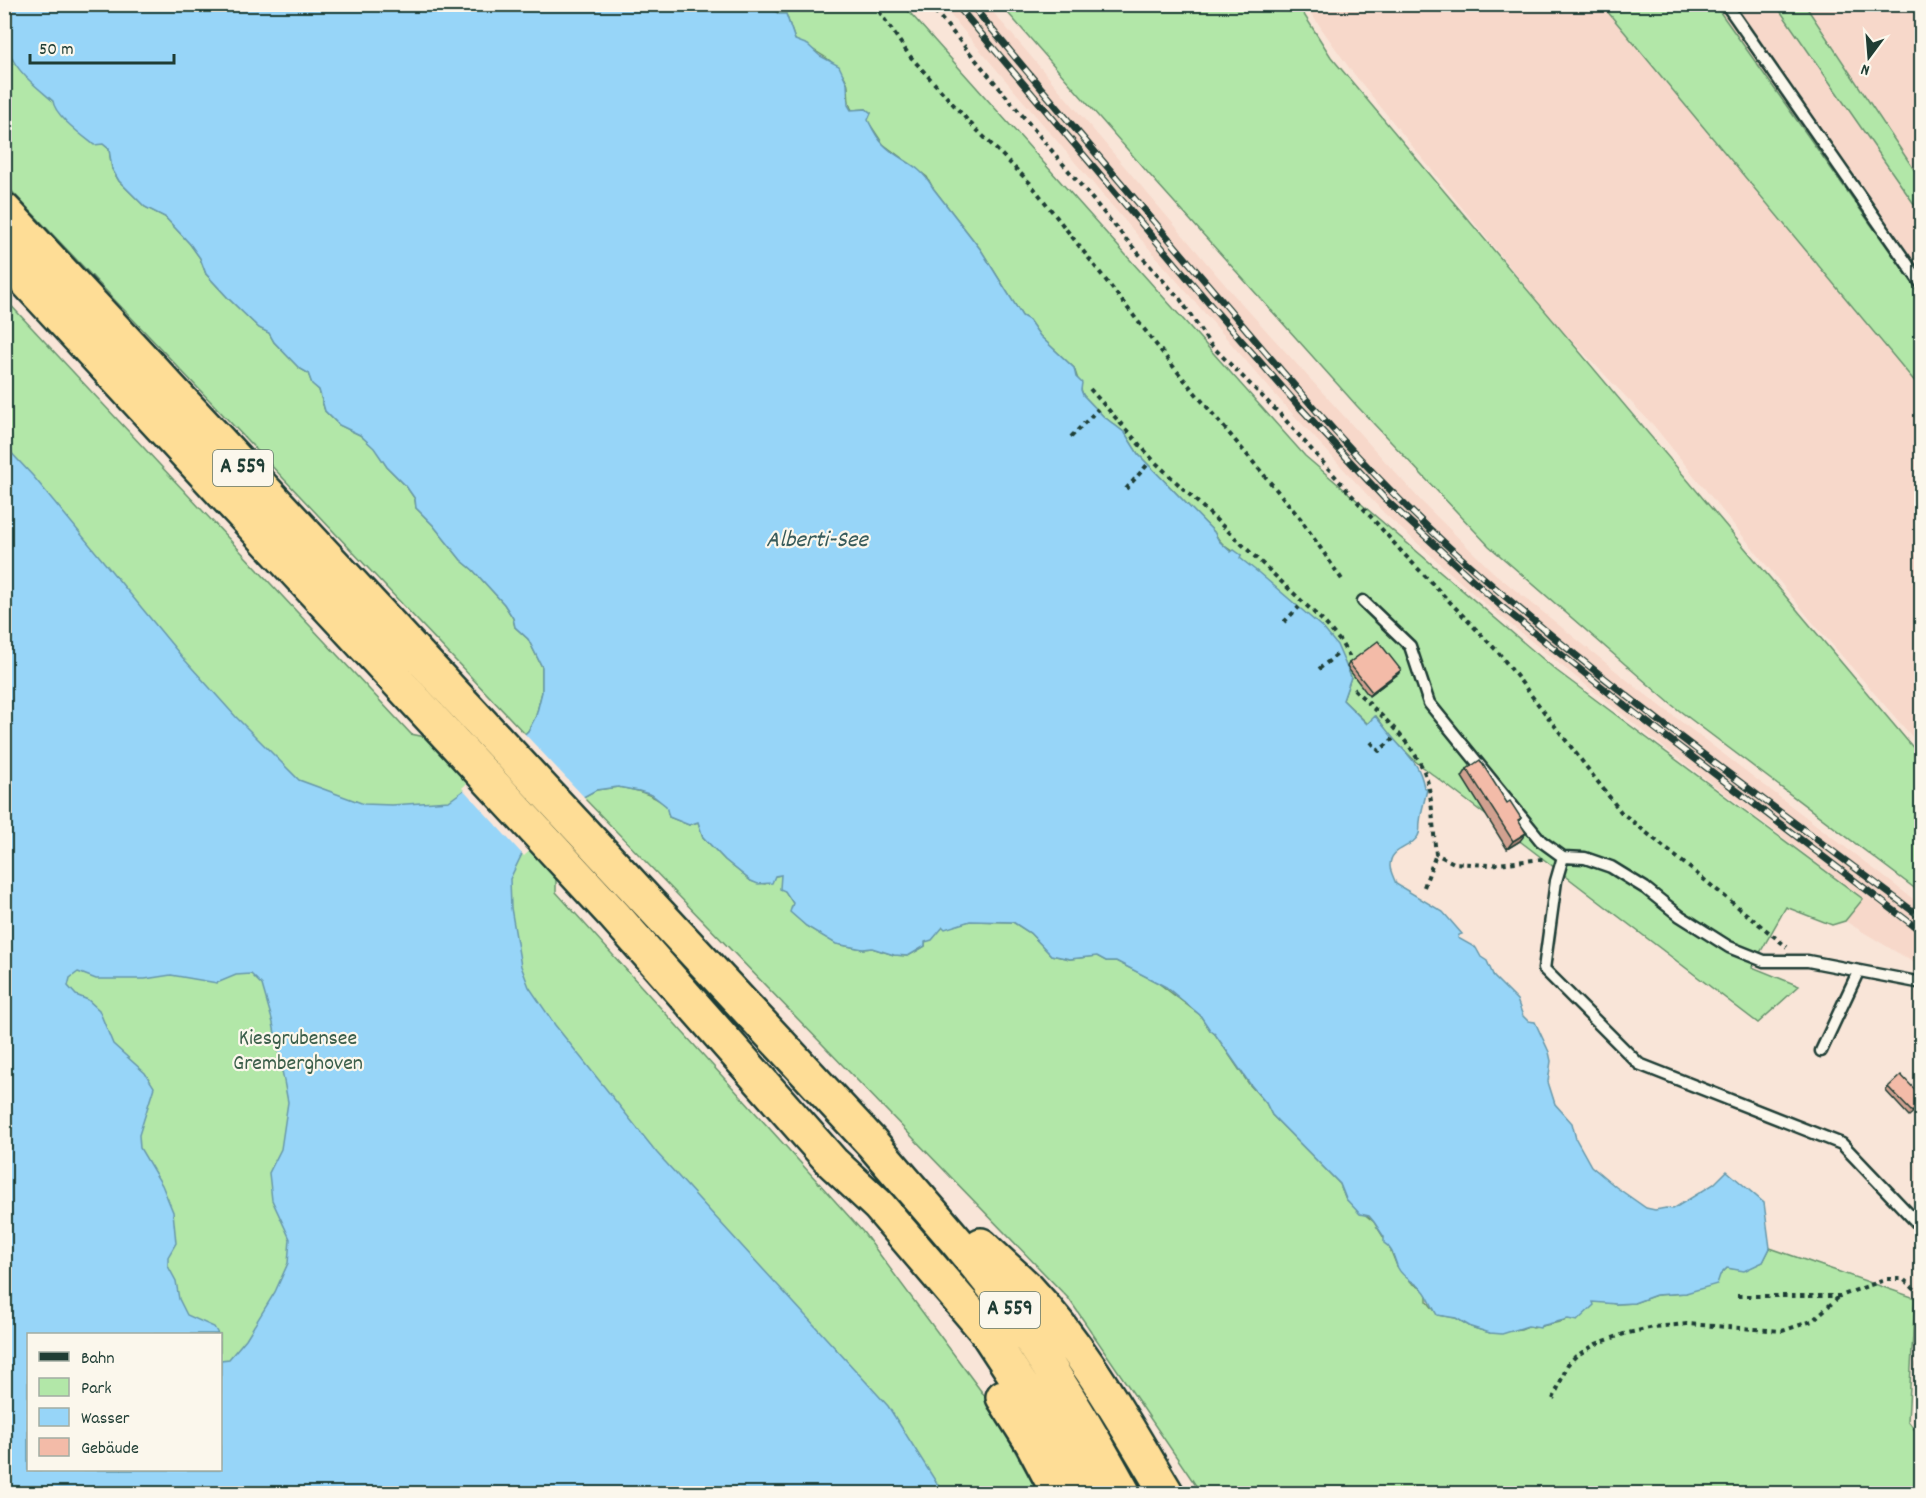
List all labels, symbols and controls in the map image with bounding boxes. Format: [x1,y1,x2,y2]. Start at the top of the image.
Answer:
scale bar [30,27,174,65]
north arrow [1839,27,1899,87]
text: 50 m [39,38,74,63]
text: N [1858,57,1873,81]
road number: A 559 [213,450,273,486]
water label: Alberti-See [766,524,869,558]
park label: Kiesgrubensee Gremberghoven [233,1024,363,1080]
road number: A 559 [980,1292,1040,1328]
legend [27,1333,222,1471]
text: Bahn [81,1347,115,1372]
text: Park [81,1377,112,1402]
text: Wasser [81,1407,130,1432]
text: Gebäude [81,1437,139,1462]

